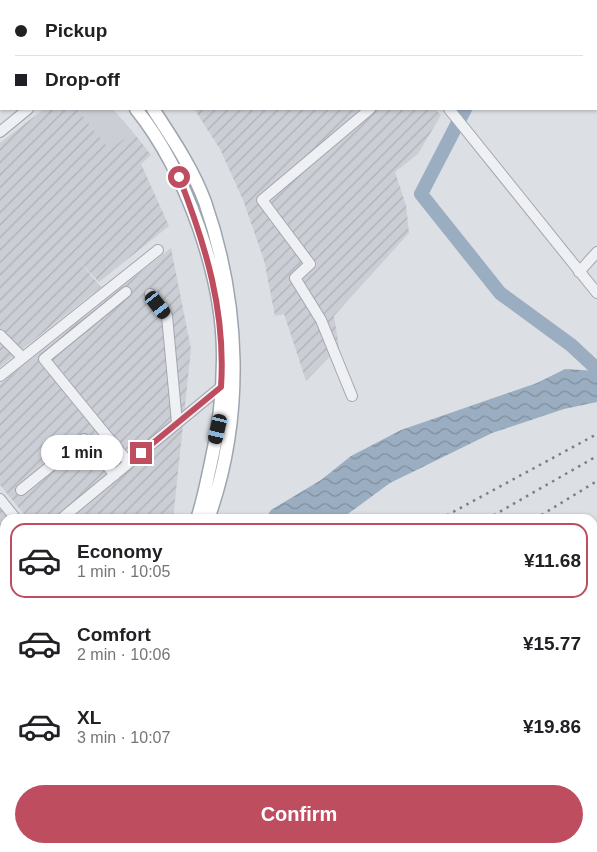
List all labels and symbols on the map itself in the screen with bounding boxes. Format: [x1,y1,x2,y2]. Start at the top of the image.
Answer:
route start [168,166,190,188]
car [142,289,173,321]
car [207,413,228,445]
callout: 1 min [41,436,124,470]
route end [130,442,152,464]

